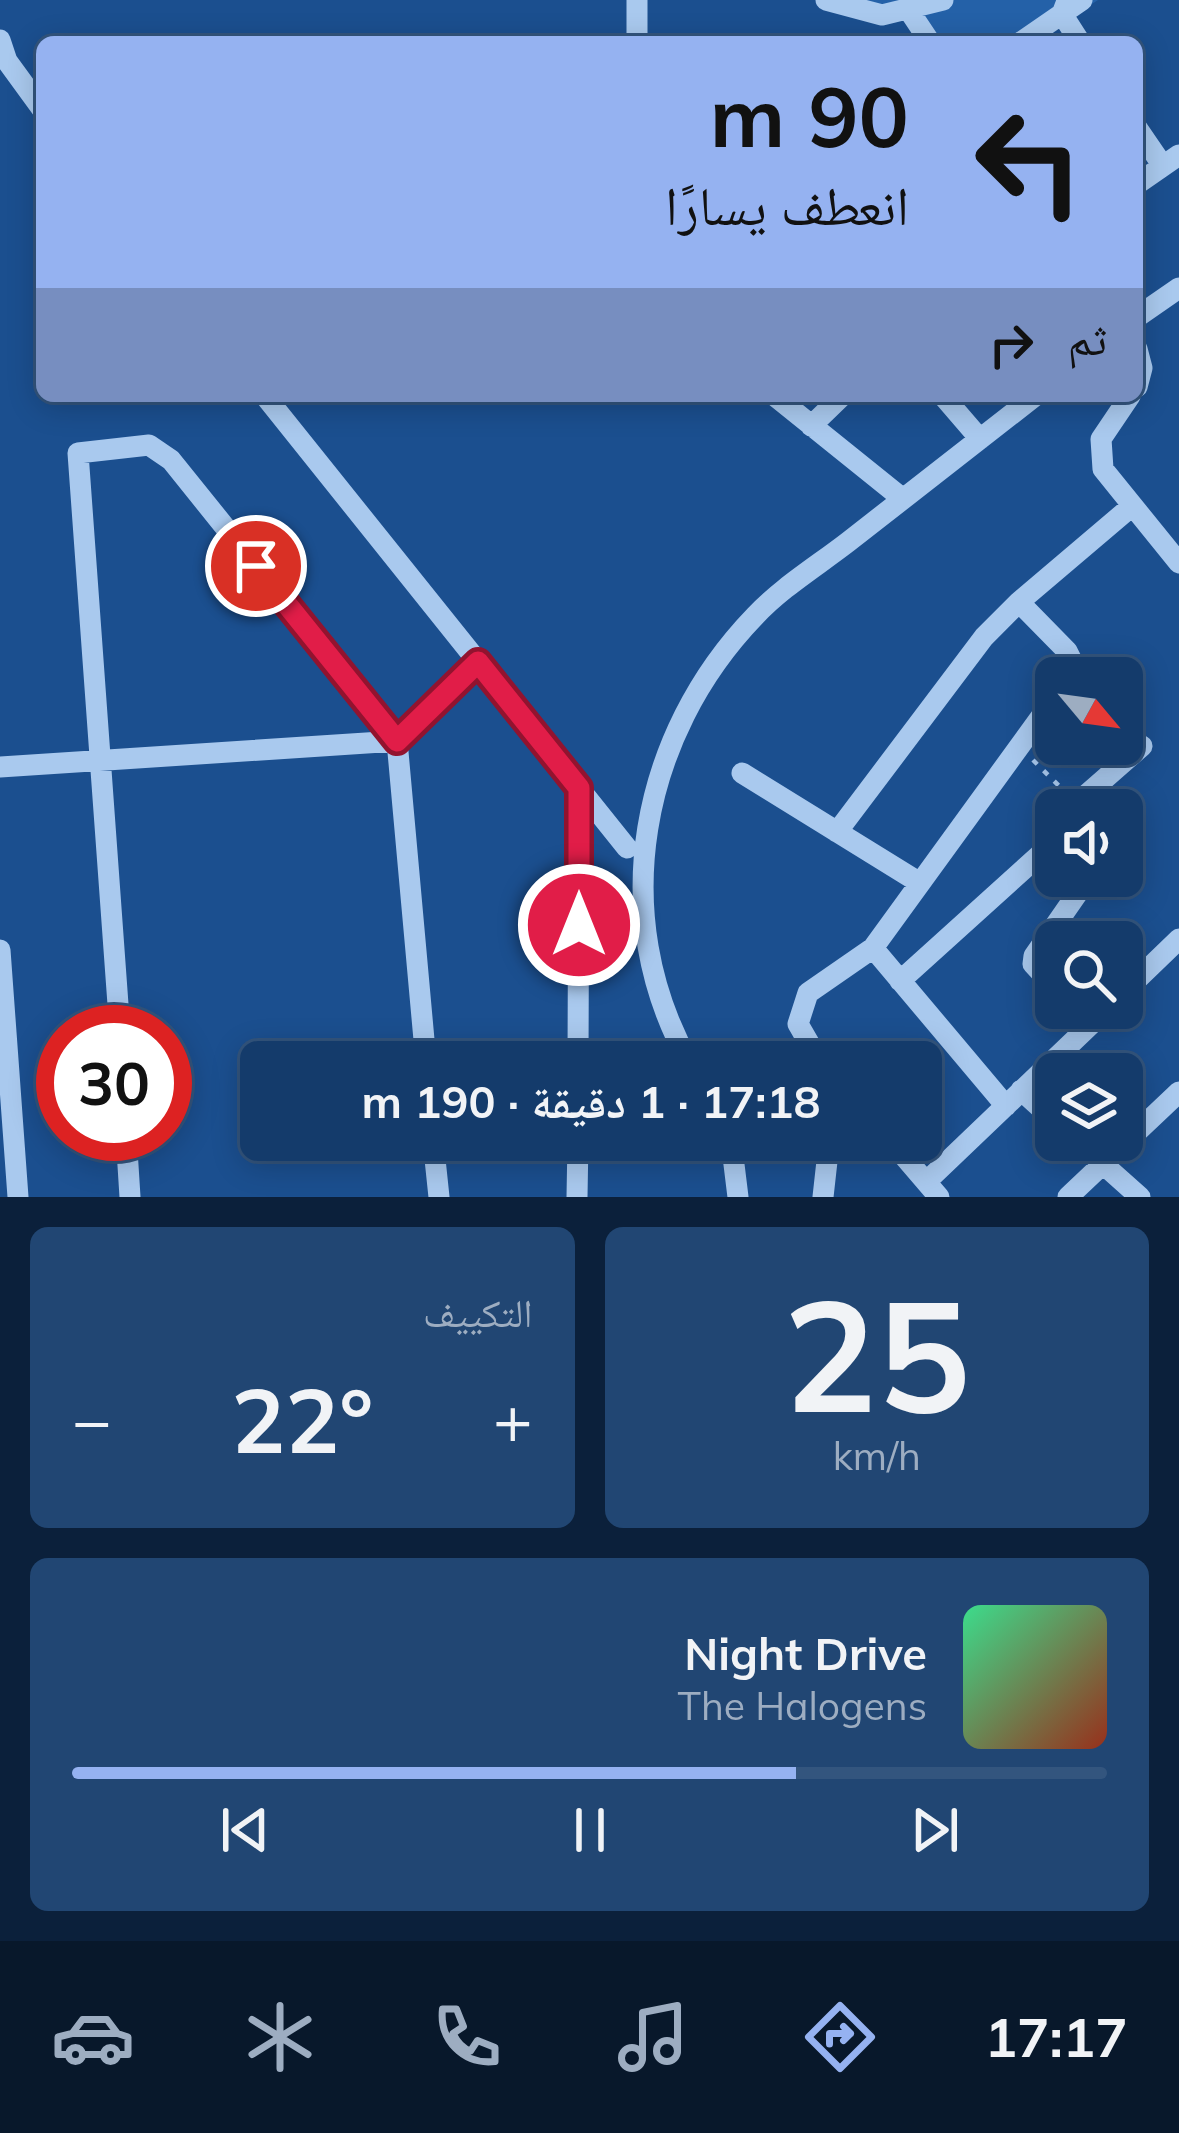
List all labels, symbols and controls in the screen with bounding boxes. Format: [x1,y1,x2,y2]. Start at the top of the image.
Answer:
text: 90 m [710,63,909,168]
icon: left [951,84,1107,240]
text: انعطف يسارًا [665,171,909,239]
text: ثم [1068,310,1107,366]
icon: right [978,312,1044,378]
pin [205,515,307,617]
icon: arrive [223,533,289,599]
north arrow [1035,657,1143,765]
map controls [1035,657,1143,1161]
button: sound [1035,789,1143,897]
position arrow [516,862,642,988]
button: search [1035,921,1143,1029]
speed limit sign: 30 [36,1005,192,1161]
button: layers [1035,1053,1143,1161]
text: 17:18 · 1 دقيقة · 190 m [362,1073,820,1129]
text: 25 [783,1255,970,1451]
text: التكييف [423,1288,533,1337]
text: 22° [231,1363,373,1476]
text: − [72,1378,112,1461]
text: + [493,1378,533,1461]
text: km/h [833,1431,921,1480]
text: Night Drive [684,1625,927,1681]
text: The Halogens [677,1681,927,1730]
icon: previous [212,1797,278,1863]
icon: pause [557,1797,623,1863]
icon: next [902,1797,968,1863]
icon: car [51,1995,135,2079]
icon: climate [238,1995,322,2079]
icon: phone [425,1995,509,2079]
icon: music [611,1995,695,2079]
icon: directions [798,1995,882,2079]
text: 17:17 [985,2003,1128,2071]

